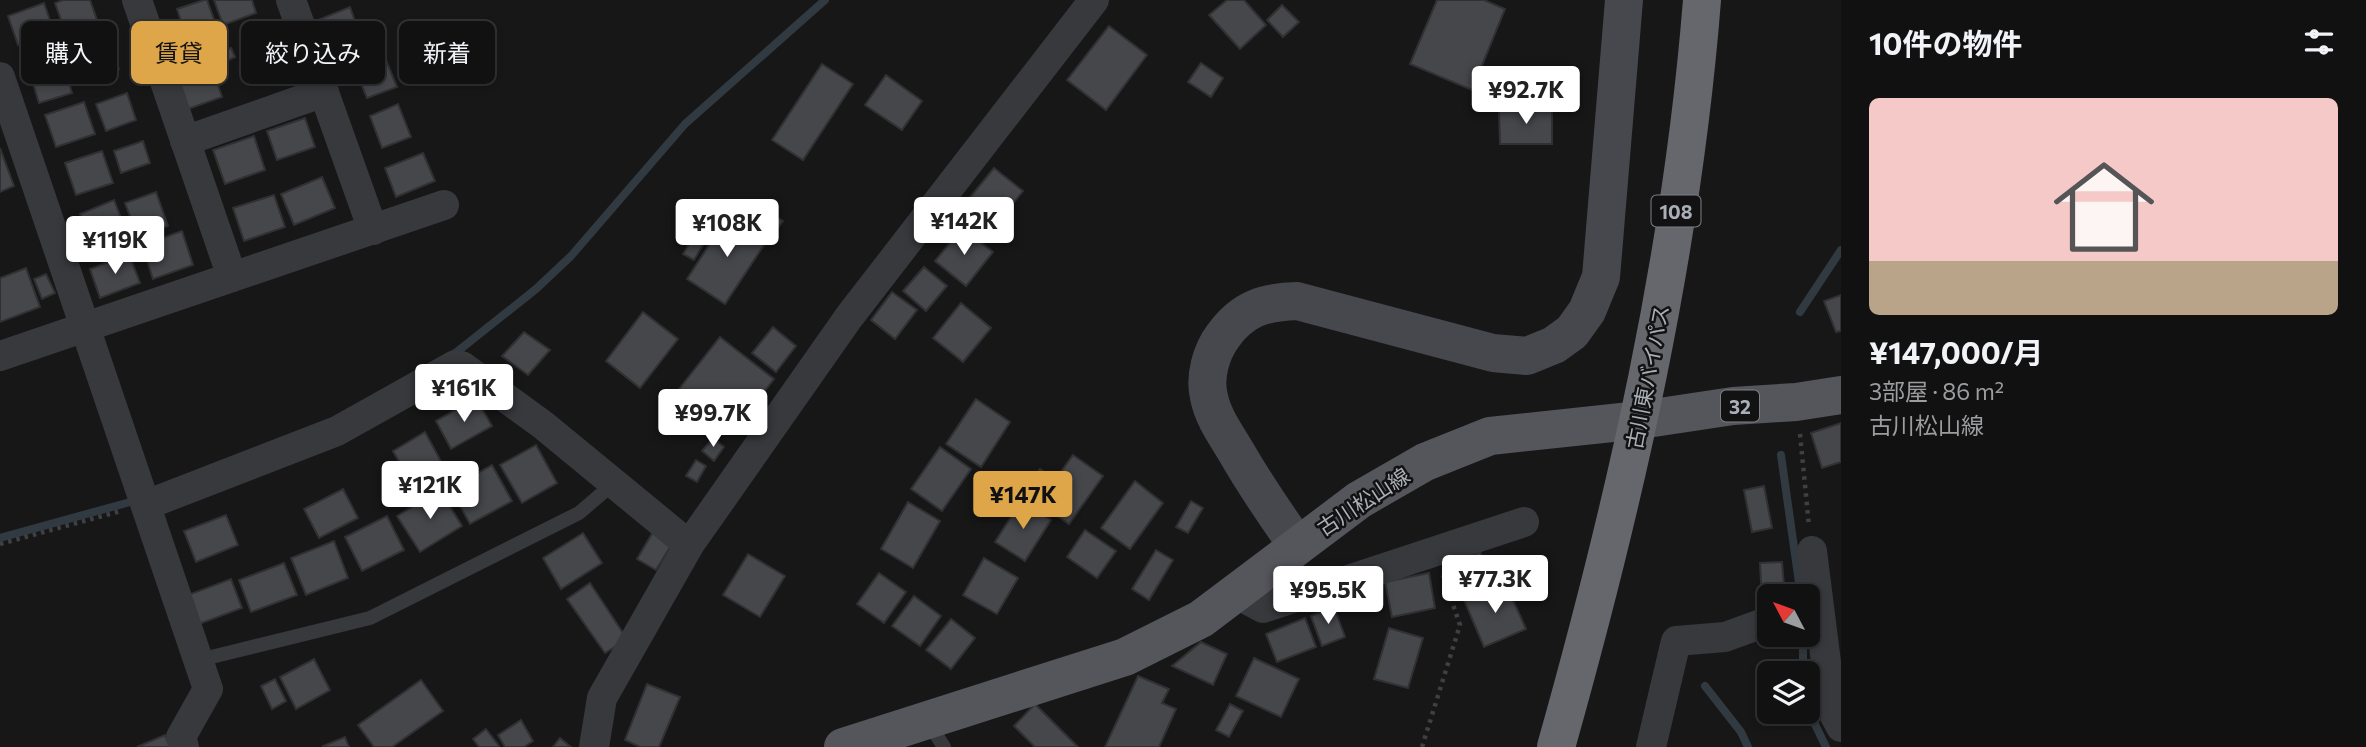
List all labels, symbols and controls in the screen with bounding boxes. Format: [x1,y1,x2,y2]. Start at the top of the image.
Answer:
chip: 購入 [21,21,117,84]
chip: 賃貸 [131,21,227,84]
chip: 絞り込み [241,21,385,84]
chip: 新着 [399,21,495,84]
icon: filters [2300,23,2338,61]
text: 10件の物件 [1869,24,2023,61]
pin: ¥92.7K [1469,66,1583,126]
text: ¥92.7K [1488,75,1564,103]
icon: home [2041,144,2167,270]
road number: 108 [1652,196,1700,226]
pin: ¥142K [915,198,1013,257]
pin: ¥108K [678,200,776,259]
text: ¥142K [930,206,998,234]
text: ¥108K [692,208,762,236]
pin: ¥119K [66,216,164,276]
text: ¥119K [82,225,148,253]
street label: 古川東バイパス [1621,303,1673,451]
text: ¥147,000/月 [1869,333,2044,370]
pin: ¥161K [415,364,513,424]
text: ¥161K [431,373,497,401]
text: 3部屋 · 86 m² [1869,377,2004,405]
pin: ¥99.7K [656,390,770,449]
road number: 32 [1721,390,1759,422]
text: ¥99.7K [674,398,752,426]
text: 古川松山線 [1869,411,1984,439]
pin: ¥121K [381,462,479,521]
street label: 古川松山線 [1312,462,1414,540]
text: ¥121K [398,470,462,498]
pin: ¥147K [974,472,1072,531]
text: ¥147K [989,480,1057,508]
pin: ¥77.3K [1438,556,1552,615]
text: ¥77.3K [1458,564,1532,592]
pin: ¥95.5K [1271,566,1385,626]
text: ¥95.5K [1289,575,1367,603]
north arrow [1757,584,1820,648]
map controls [1757,584,1820,724]
button: layers [1757,661,1820,724]

